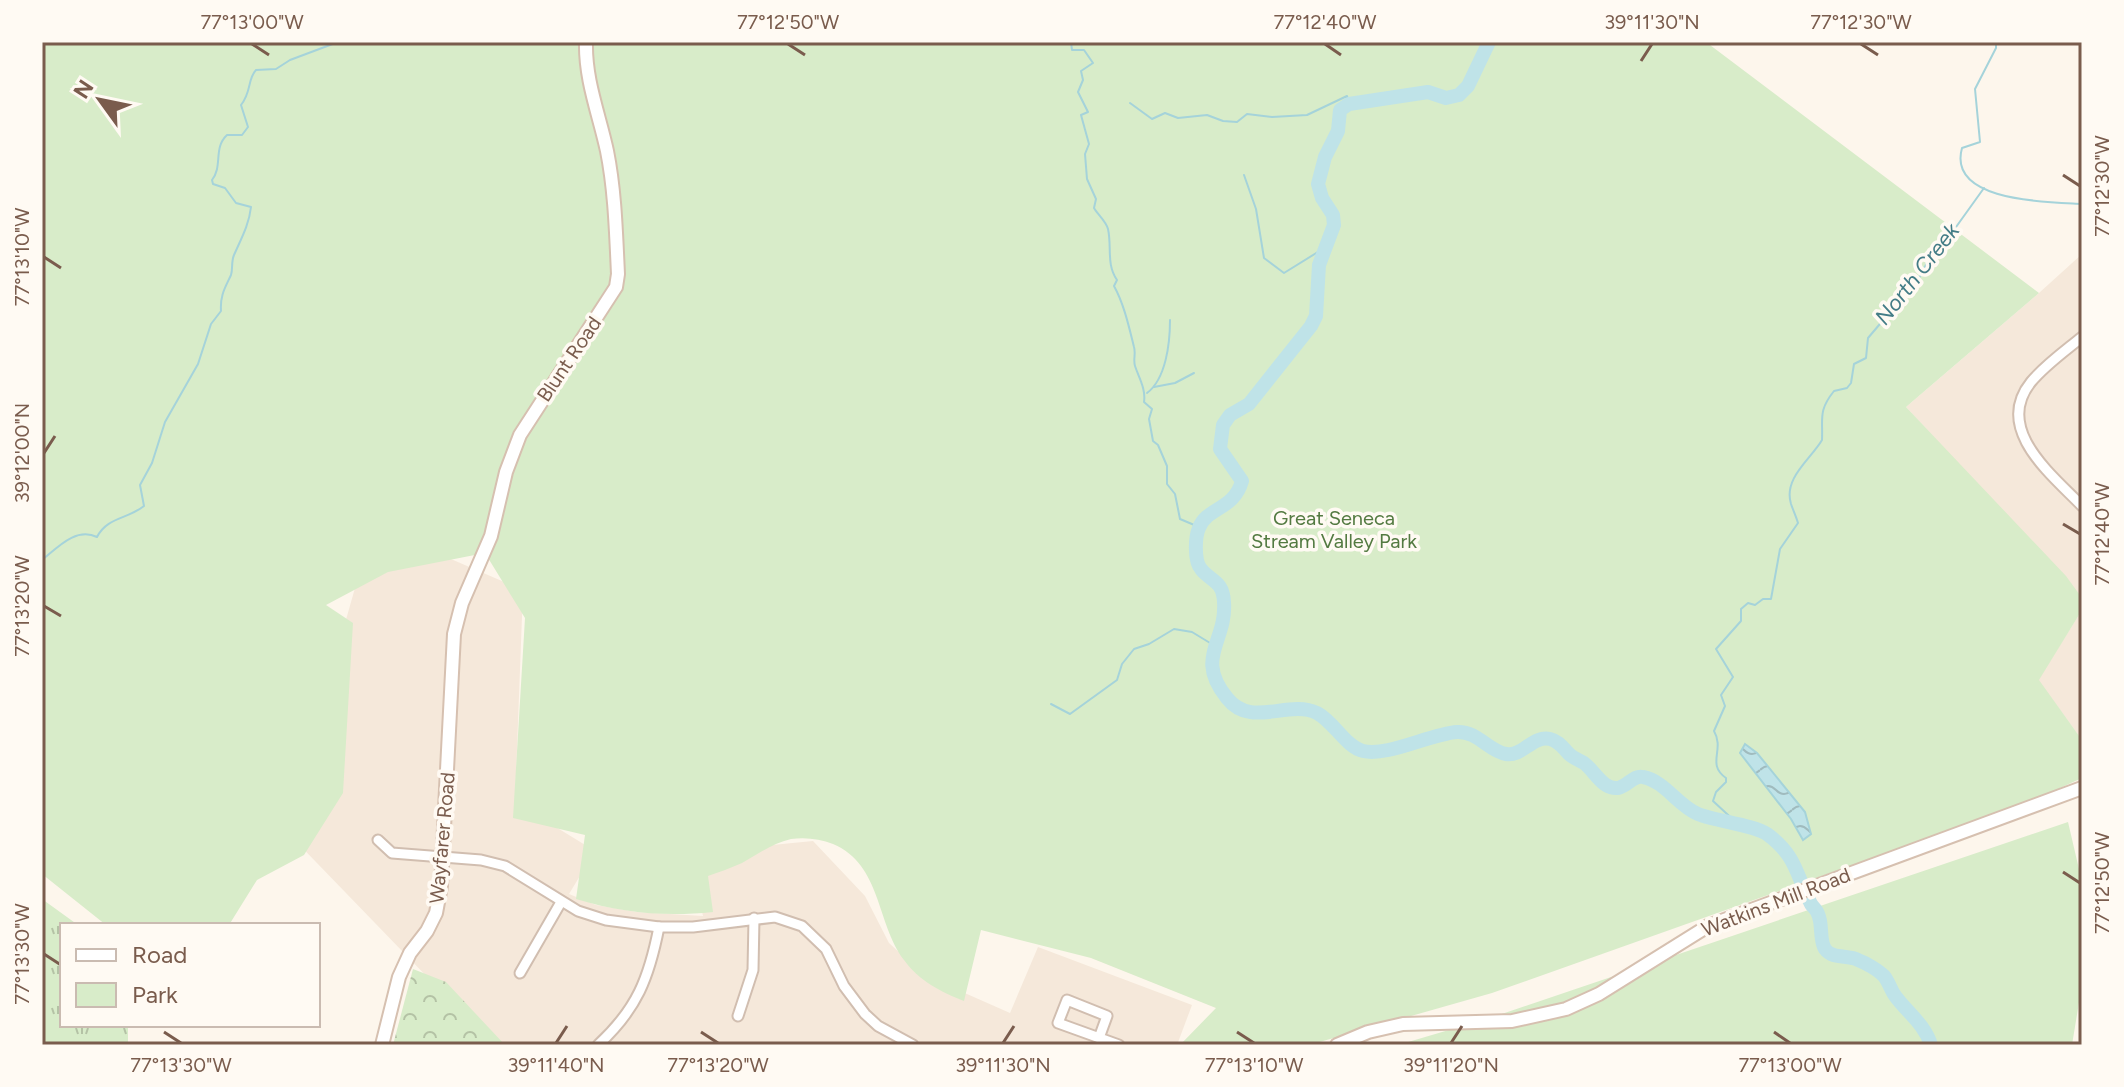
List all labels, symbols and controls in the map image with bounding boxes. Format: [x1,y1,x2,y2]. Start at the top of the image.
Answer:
text: 77°13'00"W [200,10,304,34]
text: 77°12'50"W [737,10,839,34]
text: 77°12'40"W [1273,10,1377,34]
text: 39°11'30"N [1604,10,1700,34]
text: 77°12'30"W [1810,10,1912,34]
north arrow [60,60,140,140]
text: N [68,75,100,104]
text: 77°12'30"W [2090,135,2114,237]
text: 77°13'10"W [10,208,34,306]
water label: North Creek [1869,217,1966,330]
street label: Blunt Road [532,312,606,406]
text: 39°12'00"N [10,403,34,503]
text: 77°12'40"W [2090,482,2114,586]
park label: Great Seneca Stream Valley Park [1251,506,1417,553]
text: 77°13'20"W [10,555,34,657]
street label: Wayfarer Road [424,771,460,905]
text: 77°12'50"W [2090,832,2114,934]
street label: Watkins Mill Road [1698,863,1854,941]
text: 77°13'30"W [10,903,34,1005]
legend [60,923,320,1027]
text: Road [132,940,187,969]
text: Park [132,980,178,1009]
text: 77°13'30"W [130,1053,232,1077]
text: 39°11'40"N [507,1053,605,1077]
text: 77°13'20"W [667,1053,769,1077]
text: 39°11'30"N [955,1053,1051,1077]
text: 77°13'10"W [1205,1053,1303,1077]
text: 39°11'20"N [1403,1053,1499,1077]
text: 77°13'00"W [1738,1053,1842,1077]

